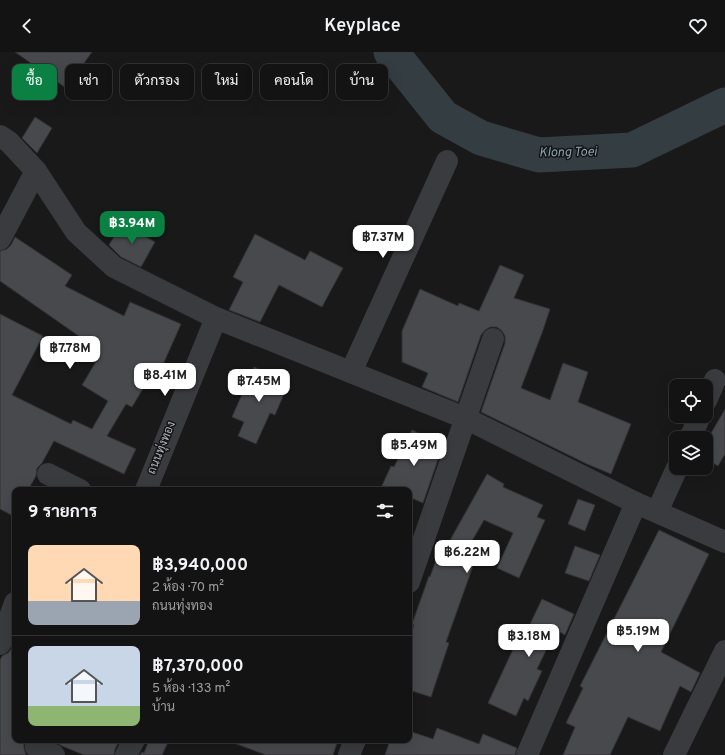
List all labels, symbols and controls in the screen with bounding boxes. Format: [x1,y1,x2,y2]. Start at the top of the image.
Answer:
icon: back [16,15,38,37]
text: Keyplace [324,15,401,38]
icon: heart [687,15,709,37]
chip: ซื้อ [12,64,57,100]
chip: เช่า [65,64,112,100]
chip: ตัวกรอง [120,64,194,100]
chip: ใหม่ [202,64,252,100]
chip: คอนโด [260,64,328,100]
chip: บ้าน [336,64,388,100]
water label: Klong Toei [539,144,598,162]
pin: ฿3.94M [99,211,165,245]
text: ฿3.94M [109,216,155,232]
pin: ฿7.37M [350,225,416,259]
text: ฿7.37M [362,230,404,246]
pin: ฿7.78M [37,336,103,370]
text: ฿7.78M [49,341,91,357]
pin: ฿8.41M [132,363,198,397]
text: ฿8.41M [143,368,187,384]
pin: ฿7.45M [226,369,292,403]
text: ฿7.45M [237,374,281,390]
map controls [669,379,713,475]
button: locate [669,379,713,423]
street label: ถนนทุ่งทอง [144,419,180,477]
button: layers [669,431,713,475]
pin: ฿5.49M [381,433,447,467]
text: ฿5.49M [391,438,437,454]
icon: filters [374,500,396,522]
text: 9 รายการ [28,502,97,524]
pin: ฿6.22M [434,540,500,574]
text: ฿6.22M [444,545,490,561]
text: ฿3,940,000 [152,555,248,577]
icon: home [60,561,108,609]
text: 2 ห้อง · 70 m² [152,580,224,596]
text: ถนนทุ่งทอง [152,599,213,615]
pin: ฿5.19M [605,619,671,653]
pin: ฿3.18M [496,624,562,658]
text: ฿5.19M [616,624,660,640]
text: ฿3.18M [507,629,551,645]
text: ฿7,370,000 [152,656,244,678]
icon: home [60,662,108,710]
text: 5 ห้อง · 133 m² [152,681,230,697]
text: บ้าน [152,700,175,716]

